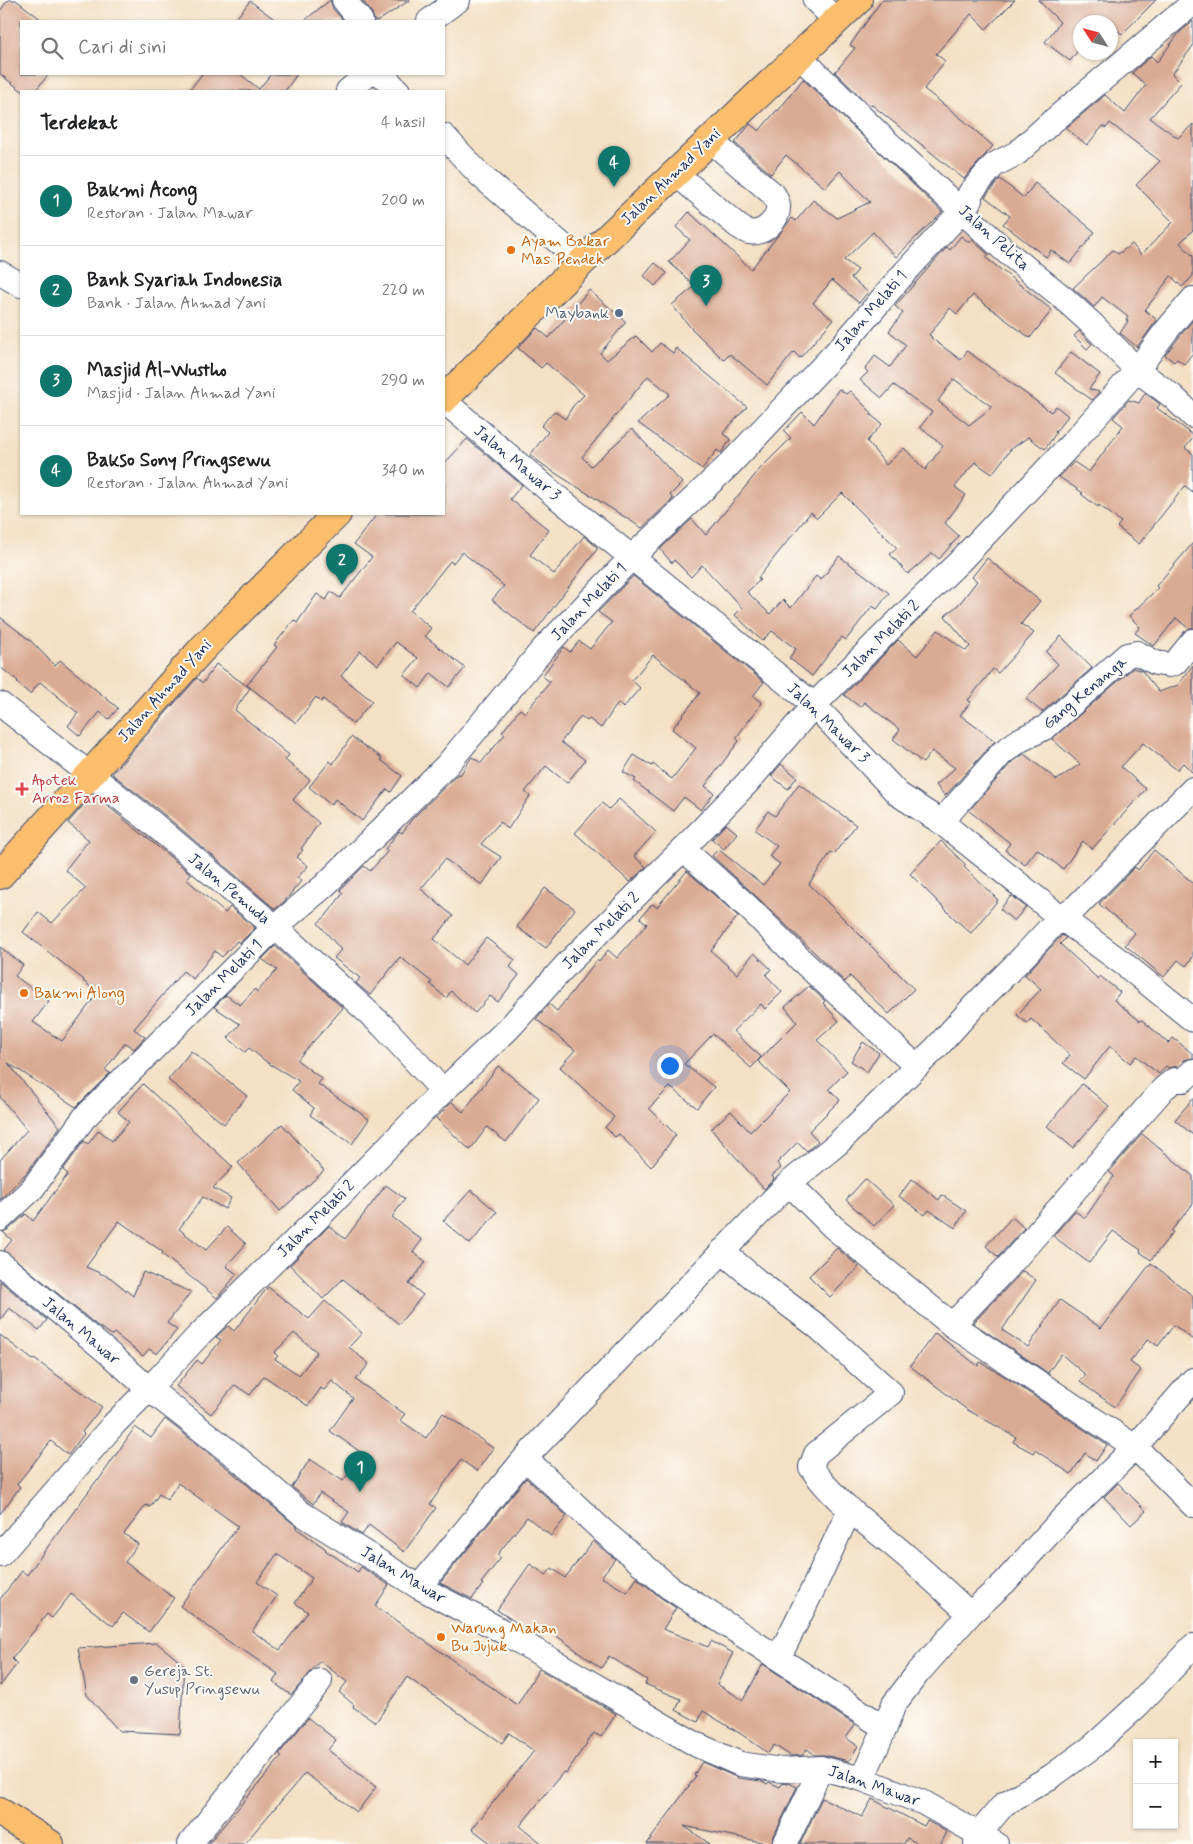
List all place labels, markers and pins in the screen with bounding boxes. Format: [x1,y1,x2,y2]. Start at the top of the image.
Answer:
pin: 4 [598,146,630,187]
place label: Ayam Bakar Mas Pendek [521,231,610,270]
marker: Ayam Bakar Mas Pendek [505,244,517,256]
pin: 3 [690,265,722,306]
place label: Maybank [545,303,609,324]
marker: Maybank [613,307,625,319]
pin: 2 [326,544,358,585]
place label: Apotek Arroz Farma [32,770,120,809]
marker: Apotek Arroz Farma [16,783,28,795]
place label: Bakmi Along [34,983,125,1005]
marker: Bakmi Along [18,987,30,999]
pin: 1 [344,1451,376,1492]
place label: Warung Makan Bu Jujuk [451,1618,557,1657]
marker: Warung Makan Bu Jujuk [435,1631,447,1643]
place label: Gereja St. Yusup Pringsewu [144,1661,261,1700]
marker: Gereja St. Yusup Pringsewu [128,1674,140,1686]

